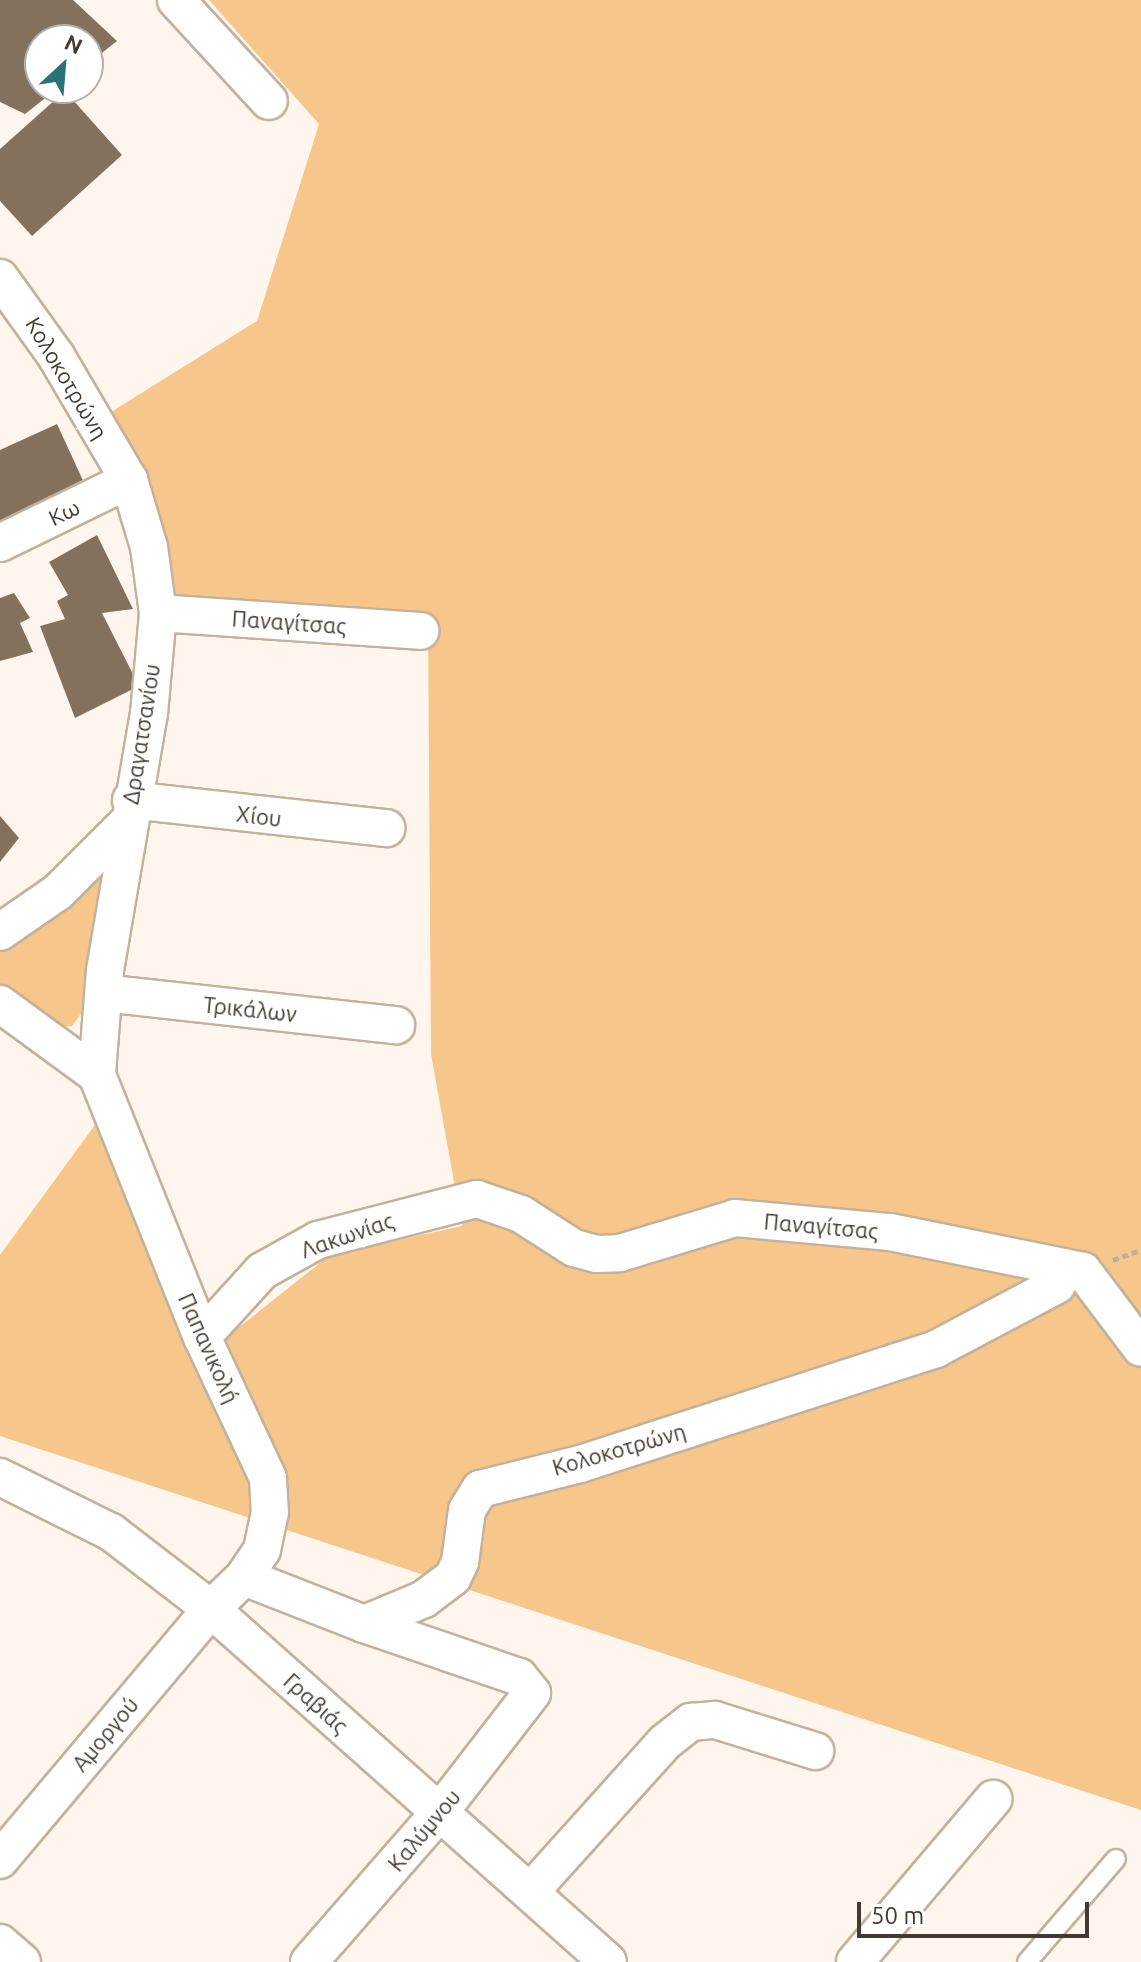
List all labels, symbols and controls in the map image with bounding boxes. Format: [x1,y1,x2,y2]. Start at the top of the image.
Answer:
north arrow [24,24,104,104]
text: N [61,29,87,59]
street label: Κολοκοτρώνη [20,312,114,444]
street label: Κω [44,493,84,531]
street label: Παναγίτσας [231,605,347,639]
street label: Δραγατσανίου [117,662,165,806]
street label: Χίου [235,800,283,832]
street label: Τρικάλων [202,991,298,1027]
street label: Λακωνίας [297,1207,397,1263]
street label: Παναγίτσας [763,1208,879,1244]
street label: Παπανικολή [173,1289,245,1407]
street label: Κολοκοτρώνη [549,1417,689,1481]
street label: Γραβιάς [279,1667,353,1739]
street label: Αμοργού [66,1692,144,1776]
street label: Καλύμνου [382,1784,466,1876]
scale bar [861,1886,1093,1936]
text: 50 m [871,1902,924,1929]

